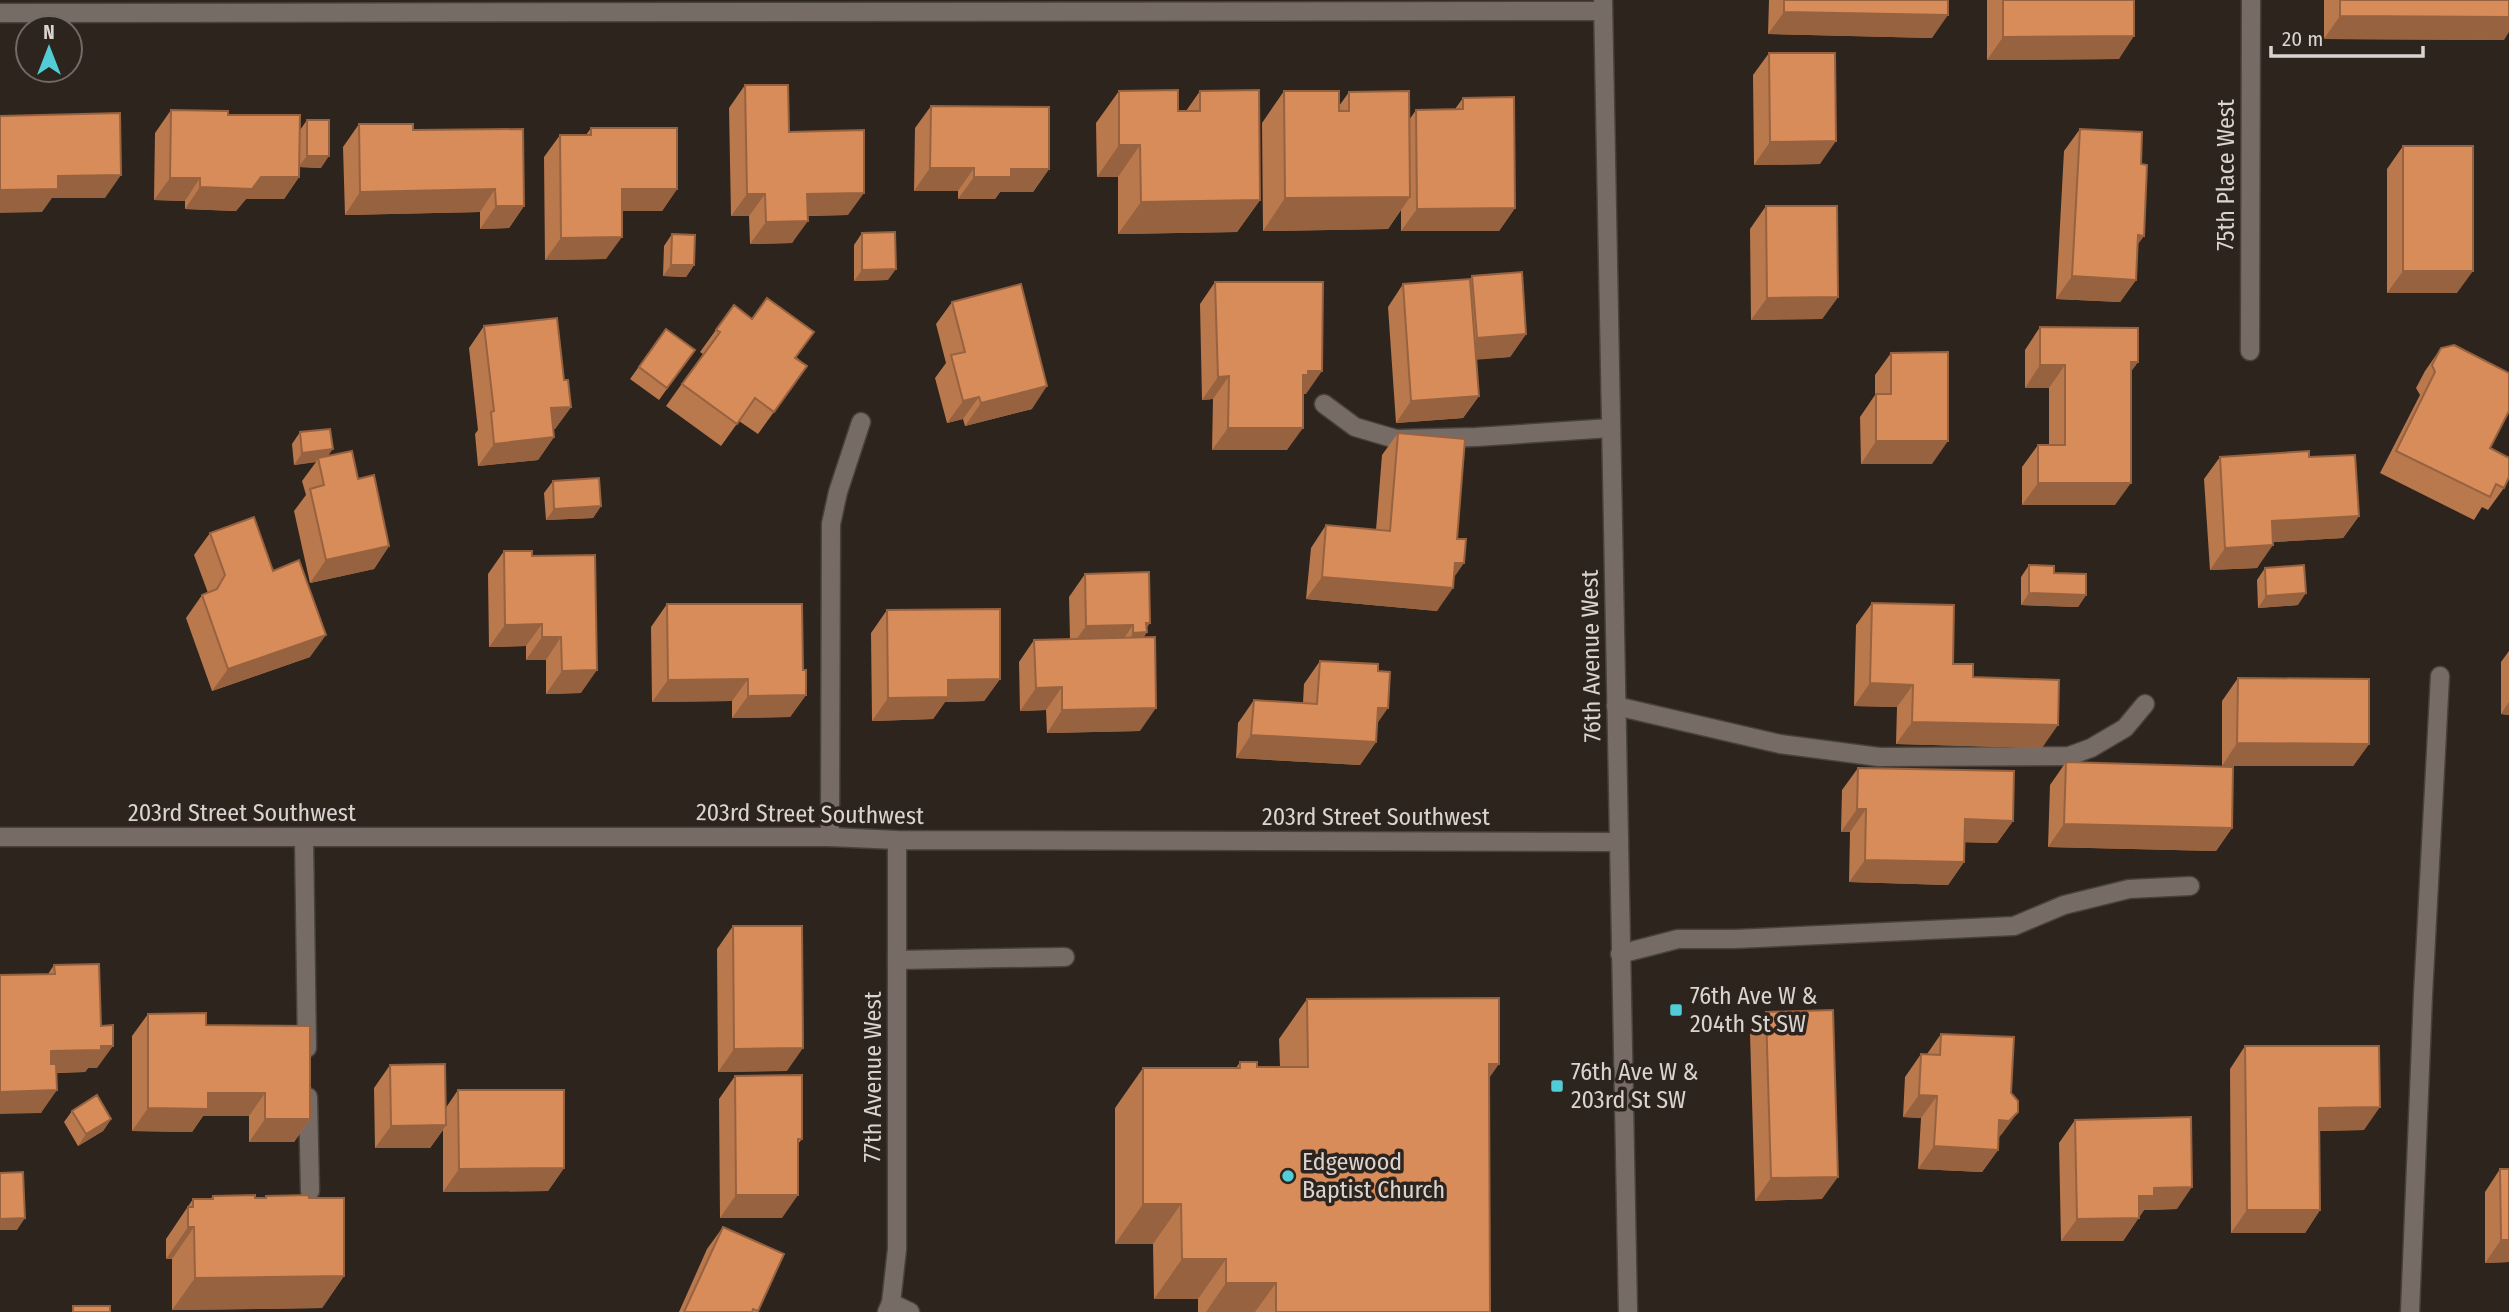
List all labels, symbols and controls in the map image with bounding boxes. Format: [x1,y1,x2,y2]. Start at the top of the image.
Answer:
north arrow [14,14,84,84]
scale bar [2271,14,2423,58]
text: N [43,21,55,44]
text: 20 m [2282,26,2323,52]
street label: 75th Place West [2212,99,2240,251]
street label: 76th Avenue West [1575,569,1607,743]
street label: 203rd Street Southwest [696,798,924,830]
street label: 203rd Street Southwest [128,799,356,827]
street label: 203rd Street Southwest [1262,803,1490,831]
place label: 76th Ave W & 204th St SW [1690,982,1818,1038]
street label: 77th Avenue West [859,991,887,1163]
marker: 76th Ave W & 204th St SW [1668,1002,1684,1018]
place label: 76th Ave W & 203rd St SW [1571,1058,1699,1114]
marker: 76th Ave W & 203rd St SW [1549,1078,1565,1094]
place label: Edgewood Baptist Church [1302,1148,1445,1204]
marker: Edgewood Baptist Church [1280,1168,1296,1184]

